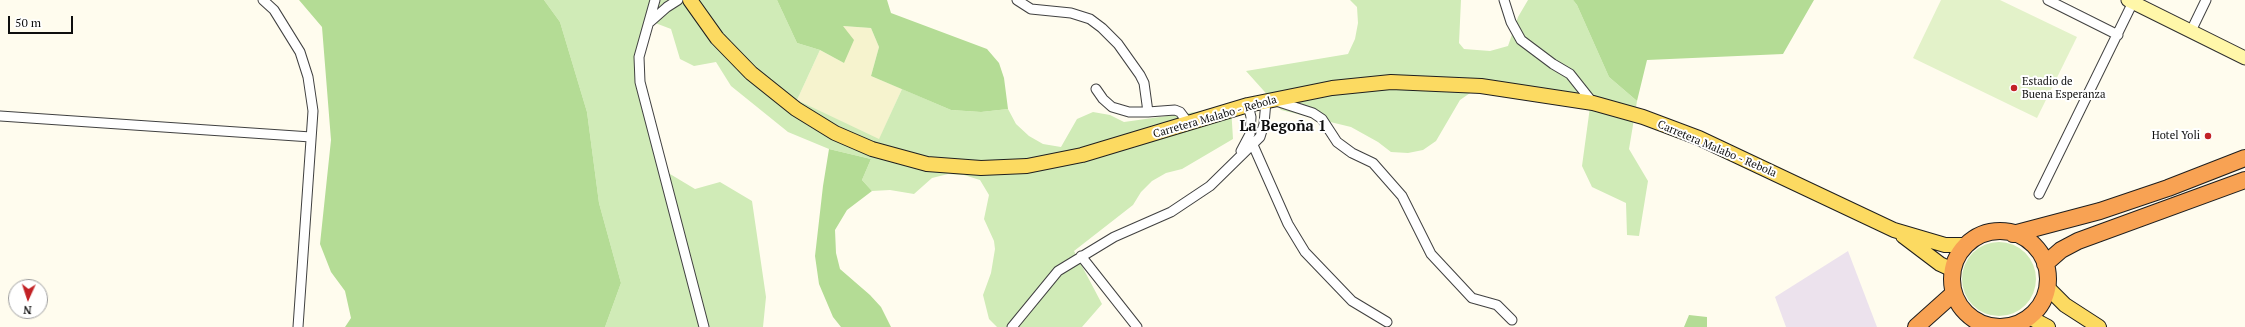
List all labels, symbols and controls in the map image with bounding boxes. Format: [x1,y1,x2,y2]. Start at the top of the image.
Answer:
scale bar [10,8,75,34]
text: 50 m [15,15,41,30]
place label: Estadio de Buena Esperanza [2022,75,2106,101]
marker: Estadio de Buena Esperanza [2009,83,2019,93]
street label: Carretera Malabo - Rebola [1152,93,1278,141]
district label: La Begoña 1 [1240,118,1326,136]
street label: Carretera Malabo - Rebola [1656,118,1778,180]
place label: Hotel Yoli [2152,129,2200,143]
marker: Hotel Yoli [2203,131,2213,141]
north arrow [8,279,48,319]
text: N [23,303,32,317]

